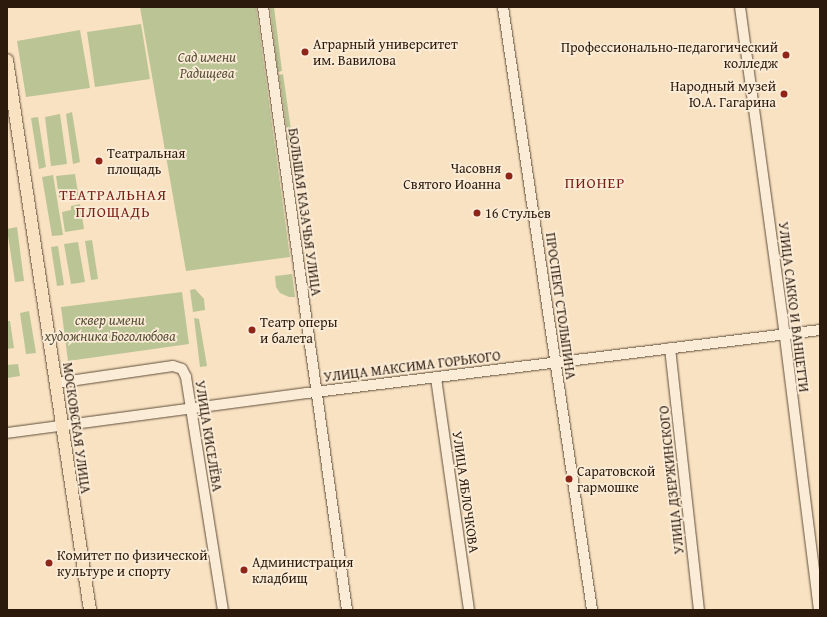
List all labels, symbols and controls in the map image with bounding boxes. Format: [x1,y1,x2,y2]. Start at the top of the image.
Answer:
place label: Аграрный университет им. Вавилова [313,36,458,68]
place label: Профессионально-педагогический колледж [561,39,778,72]
marker: Аграрный университет им. Вавилова [300,47,310,57]
park label: Сад имени Радищева [178,49,236,82]
marker: Профессионально-педагогический колледж [781,50,791,60]
place label: Народный музей Ю.А. Гагарина [670,78,776,110]
marker: Народный музей Ю.А. Гагарина [779,89,789,99]
street label: БОЛЬШАЯ КАЗАЧЬЯ УЛИЦА [285,127,325,297]
place label: Театральная площадь [107,145,185,178]
marker: Театральная площадь [94,156,104,166]
place label: Часовня Святого Иоанна [403,160,501,192]
marker: Часовня Святого Иоанна [504,171,514,181]
district label: ПИОНЕР [565,174,625,192]
district label: ТЕАТРАЛЬНАЯ ПЛОЩАДЬ [59,185,167,220]
place label: 16 Стульев [485,205,551,221]
marker: 16 Стульев [472,208,482,218]
street label: УЛИЦА САККО И ВАНЦЕТТИ [775,221,813,393]
street label: ПРОСПЕКТ СТОЛЫПИНА [542,231,580,381]
park label: сквер имени художника Боголюбова [44,312,176,344]
place label: Театр оперы и балета [260,314,337,346]
marker: Театр оперы и балета [247,325,257,335]
street label: УЛИЦА МАКСИМА ГОРЬКОГО [323,347,501,385]
street label: МОСКОВСКАЯ УЛИЦА [59,361,95,495]
street label: УЛИЦА КИСЕЛЁВА [192,379,226,493]
street label: УЛИЦА ДЗЕРЖИНСКОГО [655,405,687,555]
street label: УЛИЦА ЯБЛОЧКОВА [449,430,483,554]
place label: Саратовской гармошке [577,463,655,496]
marker: Саратовской гармошке [564,474,574,484]
place label: Комитет по физической культуре и спорту [57,547,208,580]
place label: Администрация кладбищ [252,554,353,586]
marker: Комитет по физической культуре и спорту [44,558,54,568]
marker: Администрация кладбищ [239,565,249,575]

